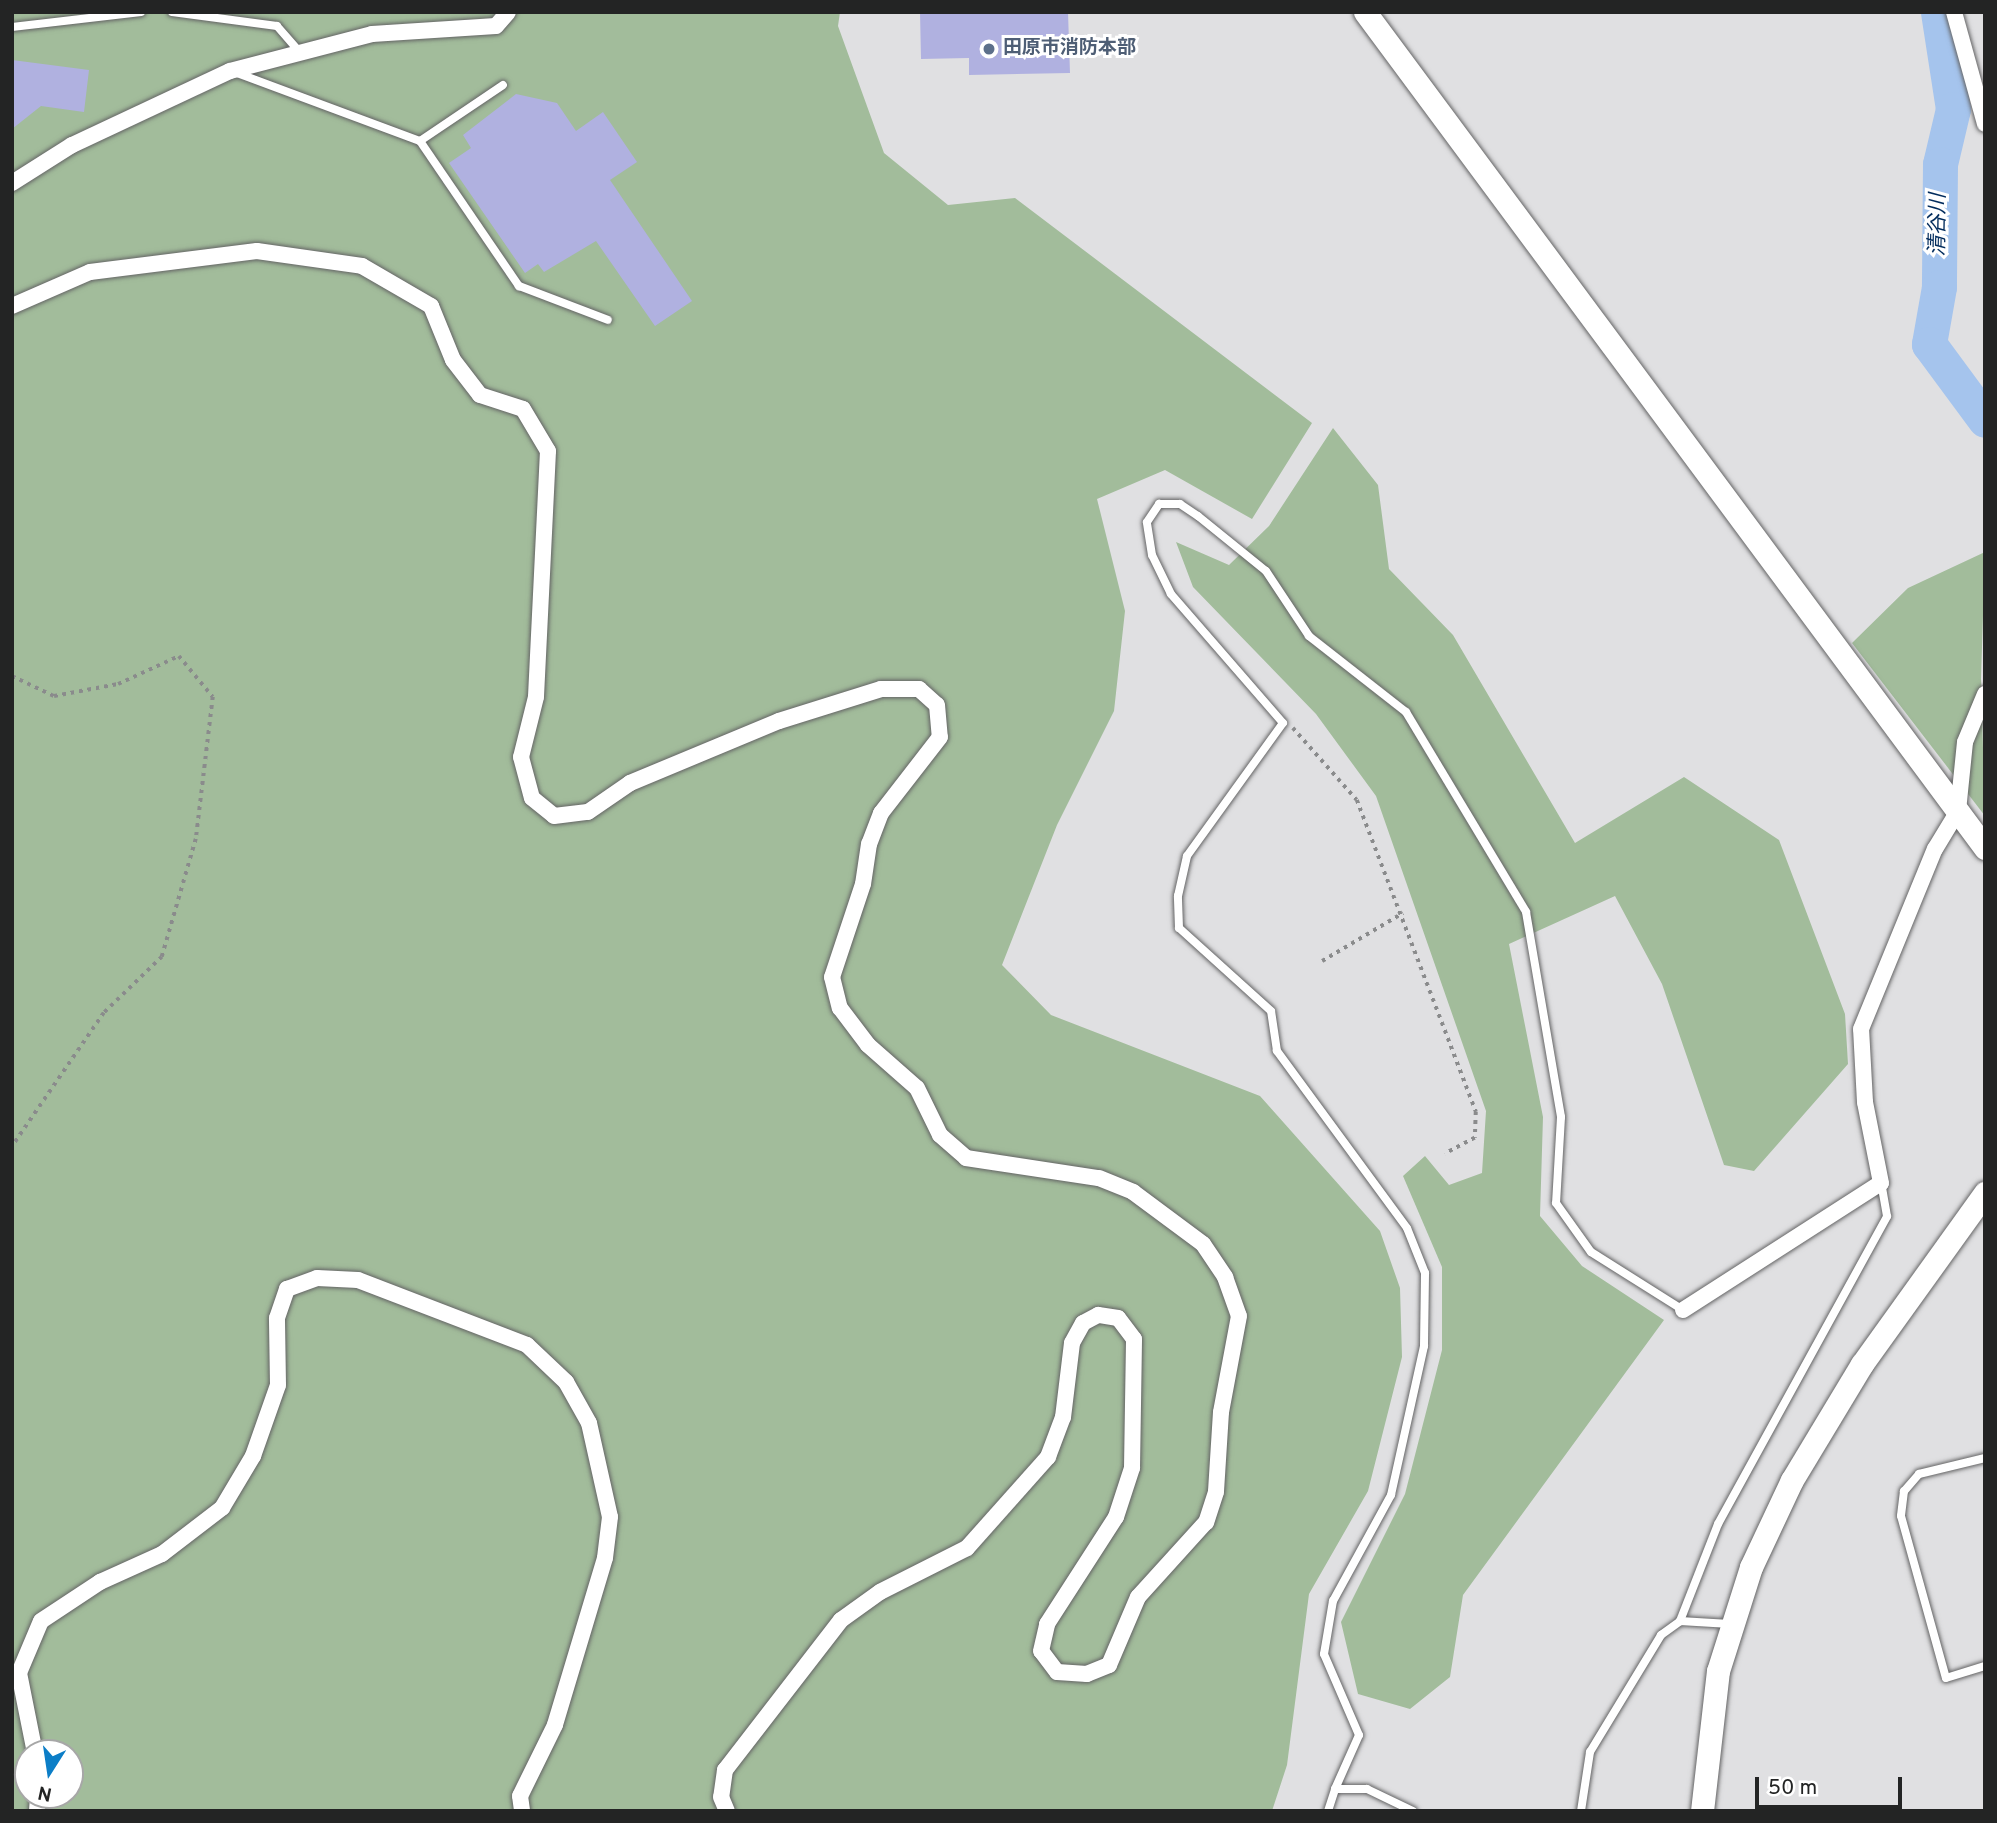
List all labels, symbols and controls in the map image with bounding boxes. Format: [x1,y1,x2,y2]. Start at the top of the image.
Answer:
place label: 田原市消防本部 [1003,38,1136,60]
marker: 田原市消防本部 [981,41,997,57]
water label: 清谷川 [1926,193,1952,257]
north arrow [14,1739,84,1809]
scale bar [1759,1764,1906,1808]
text: 50 m [1768,1775,1817,1802]
text: N [36,1779,54,1806]

